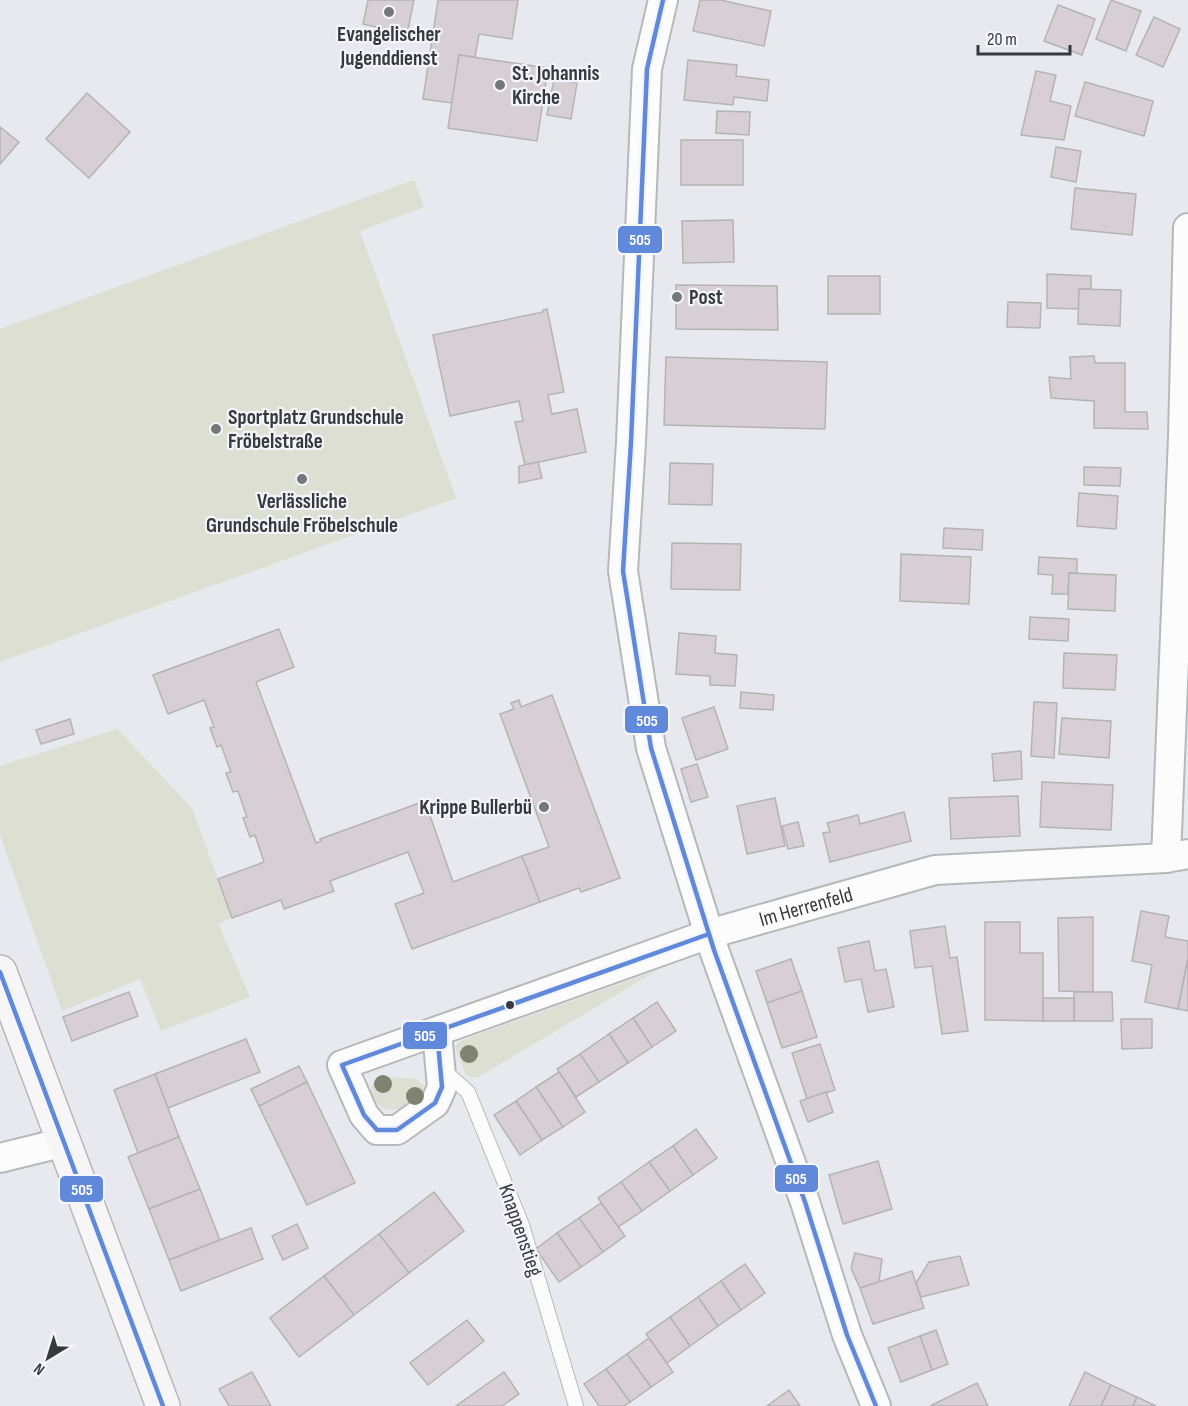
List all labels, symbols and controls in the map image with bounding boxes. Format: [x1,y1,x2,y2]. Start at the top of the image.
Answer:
marker: Evangelischer Jugenddienst [382,5,396,19]
scale bar [978,18,1070,56]
place label: Evangelischer Jugenddienst [337,22,441,71]
text: 20 m [987,29,1017,50]
place label: St. Johannis Kirche [512,61,600,110]
marker: St. Johannis Kirche [493,78,507,92]
line badge: 505 [617,225,663,254]
text: 505 [629,231,651,250]
place label: Post [689,285,723,310]
marker: Post [670,290,684,304]
place label: Sportplatz Grundschule Fröbelstraße [228,405,404,454]
marker: Sportplatz Grundschule Fröbelstraße [209,422,223,436]
marker: Verlässliche Grundschule Fröbelschule [295,472,309,486]
place label: Verlässliche Grundschule Fröbelschule [206,489,398,538]
line badge: 505 [624,705,669,734]
text: 505 [636,712,658,731]
place label: Krippe Bullerbü [419,795,532,820]
marker: Krippe Bullerbü [537,800,551,814]
street label: Im Herrenfeld [756,882,856,932]
unlabelled marker [504,999,516,1011]
line badge: 505 [402,1021,448,1050]
text: 505 [414,1027,436,1046]
line badge: 505 [774,1164,819,1193]
text: 505 [785,1170,807,1189]
line badge: 505 [59,1175,104,1203]
text: 505 [71,1181,93,1200]
street label: Knappenstieg [493,1181,548,1280]
north arrow [18,1328,78,1388]
text: N [30,1359,49,1379]

